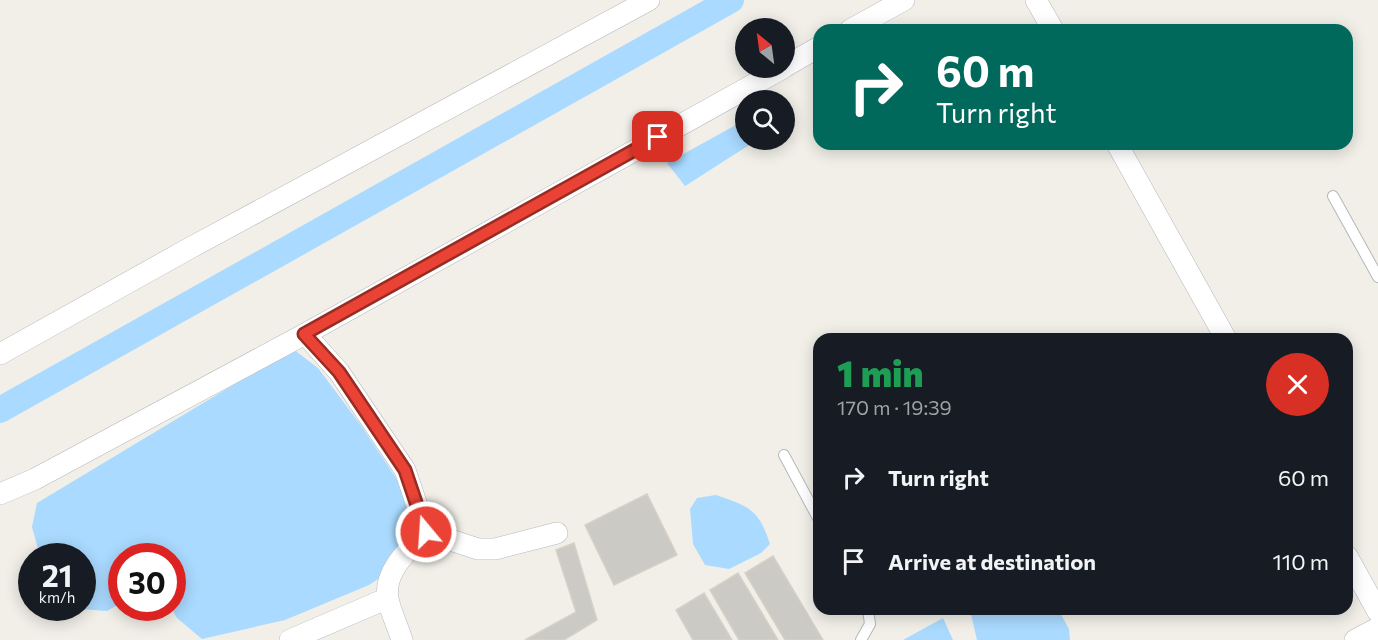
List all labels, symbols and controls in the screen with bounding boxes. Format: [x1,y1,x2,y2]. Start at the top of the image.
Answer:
north arrow [735,18,795,78]
map controls [735,18,795,150]
text: 60 m [936,44,1035,96]
icon: right [837,48,915,126]
button: search [735,90,795,150]
text: Turn right [936,96,1056,129]
pin [632,111,683,162]
icon: arrive [641,120,674,153]
text: 1 min [837,350,923,394]
button: close [1266,353,1329,416]
text: 170 m · 19:39 [837,395,952,419]
icon: right [837,461,870,494]
text: Turn right [888,464,989,491]
text: 60 m [1278,464,1329,491]
position arrow [394,500,458,564]
speed limit sign: 30 [108,543,186,621]
icon: arrive [837,545,870,578]
text: Arrive at destination [888,548,1096,575]
text: 110 m [1272,548,1329,575]
text: 21 [42,556,72,593]
text: km/h [39,588,75,606]

